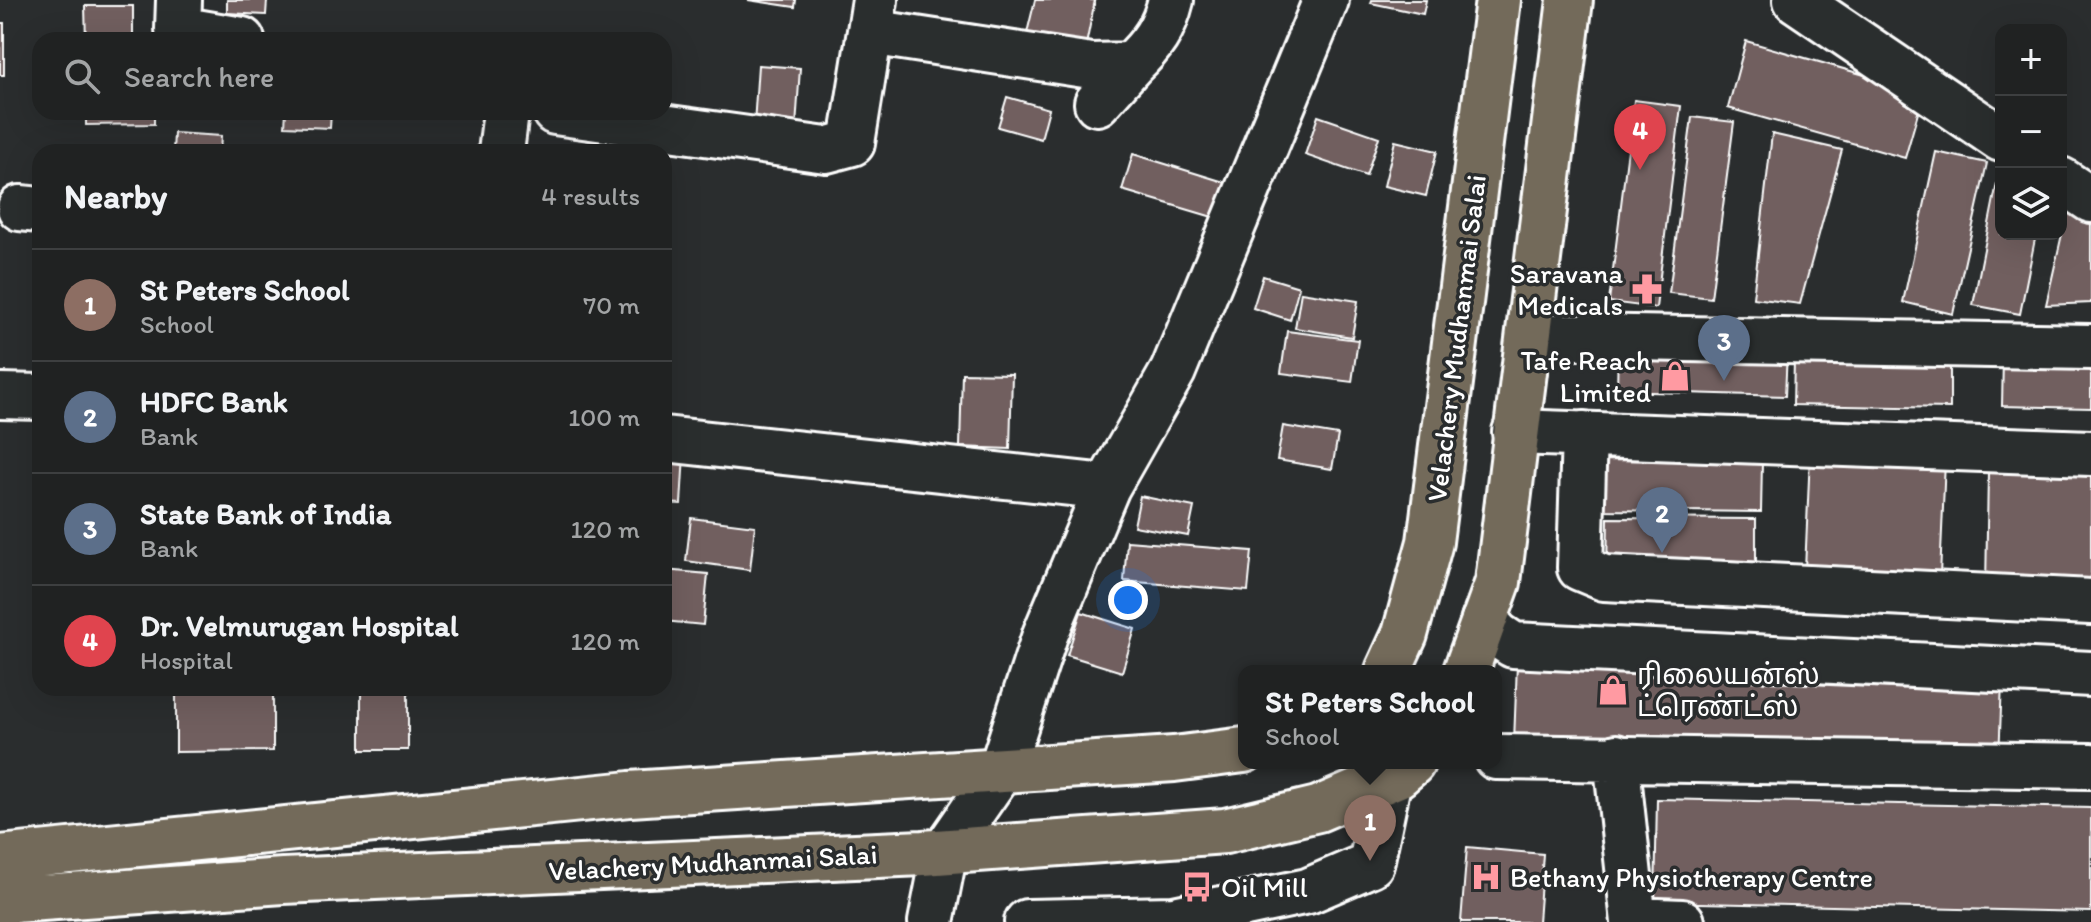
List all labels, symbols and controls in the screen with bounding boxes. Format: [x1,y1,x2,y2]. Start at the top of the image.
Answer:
map controls [1995,24,2067,240]
button: + [1995,24,2067,96]
search box [32,32,672,120]
icon: search [60,54,104,98]
text: Search here [124,58,274,95]
button: − [1995,96,2067,168]
pin: 4 [1614,104,1666,170]
button: layers [1995,168,2067,240]
street label: Velachery Mudhanmai Salai [1419,173,1493,503]
text: Nearby [64,176,167,217]
text: 4 results [541,180,640,212]
place label: Saravana Medicals [1510,256,1623,322]
text: St Peters School [140,271,349,308]
pharmacy icon: Saravana Medicals [1630,272,1664,306]
text: 1 [84,289,96,321]
text: 70 m [583,289,640,321]
text: School [140,308,214,340]
pin: 3 [1698,315,1750,381]
place label: Tafe Reach Limited [1520,343,1651,409]
shop icon: Tafe Reach Limited [1658,359,1692,393]
text: HDFC Bank [140,383,288,420]
text: 2 [83,401,97,433]
text: 100 m [568,401,640,433]
text: Bank [140,420,198,452]
pin: 2 [1636,487,1688,553]
text: State Bank of India [140,495,391,532]
text: 3 [83,513,97,545]
text: 120 m [571,513,640,545]
text: Bank [140,532,198,564]
your location [1108,580,1148,620]
text: Dr. Velmurugan Hospital [140,607,458,644]
text: 4 [82,625,98,657]
text: 120 m [571,625,640,657]
text: Hospital [140,644,233,676]
place label: ரிலையன்ஸ் ட்ரெண்ட்ஸ் [1637,657,1820,723]
popup [1238,665,1502,769]
shop icon: ரிலையன்ஸ் ட்ரெண்ட்ஸ் [1596,673,1630,707]
text: St Peters School [1265,683,1475,720]
text: School [1265,720,1339,752]
pin: 1 [1344,795,1396,861]
street label: Velachery Mudhanmai Salai [548,836,878,888]
hospital icon: Bethany Physiotherapy Centre [1469,860,1503,894]
place label: Bethany Physiotherapy Centre [1510,860,1873,894]
bus stop icon: Oil Mill [1180,870,1214,904]
place label: Oil Mill [1221,870,1308,904]

